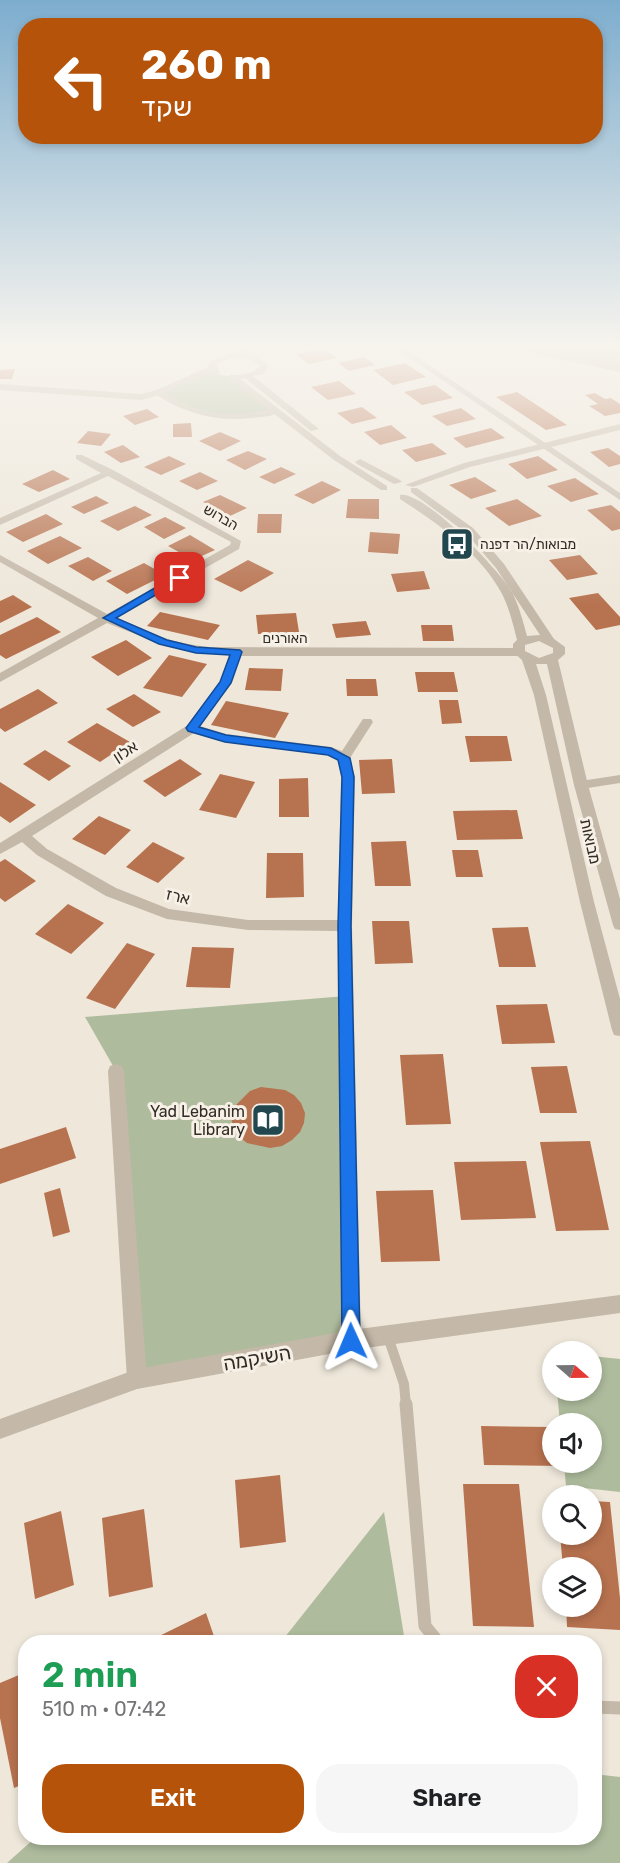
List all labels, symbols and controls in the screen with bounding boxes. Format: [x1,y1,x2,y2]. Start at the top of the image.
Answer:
text: 260 m [141,40,272,90]
icon: left [42,42,120,120]
text: שקד [141,91,192,123]
street label: הברוש [200,501,241,534]
bus stop icon: מבואות/הר דפנה [439,526,475,562]
place label: מבואות/הר דפנה [480,536,576,553]
pin [154,552,205,603]
icon: arrive [163,561,196,594]
street label: האורנים [262,630,308,647]
street label: אלון [109,737,141,766]
street label: מבואות [576,816,605,866]
street label: ארז [164,884,192,908]
place label: Yad Lebanim Library [150,1102,245,1139]
library icon: Yad Lebanim Library [250,1102,286,1138]
position arrow [319,1309,383,1373]
street label: השיקמה [221,1340,293,1376]
north arrow [542,1341,602,1401]
map controls [542,1341,602,1617]
button: sound [542,1413,602,1473]
button: search [542,1485,602,1545]
button: layers [542,1557,602,1617]
text: 2 min [42,1653,138,1696]
button: close [515,1655,578,1718]
text: 510 m · 07:42 [42,1697,166,1721]
button: Exit [42,1764,304,1833]
button: Share [316,1764,578,1833]

